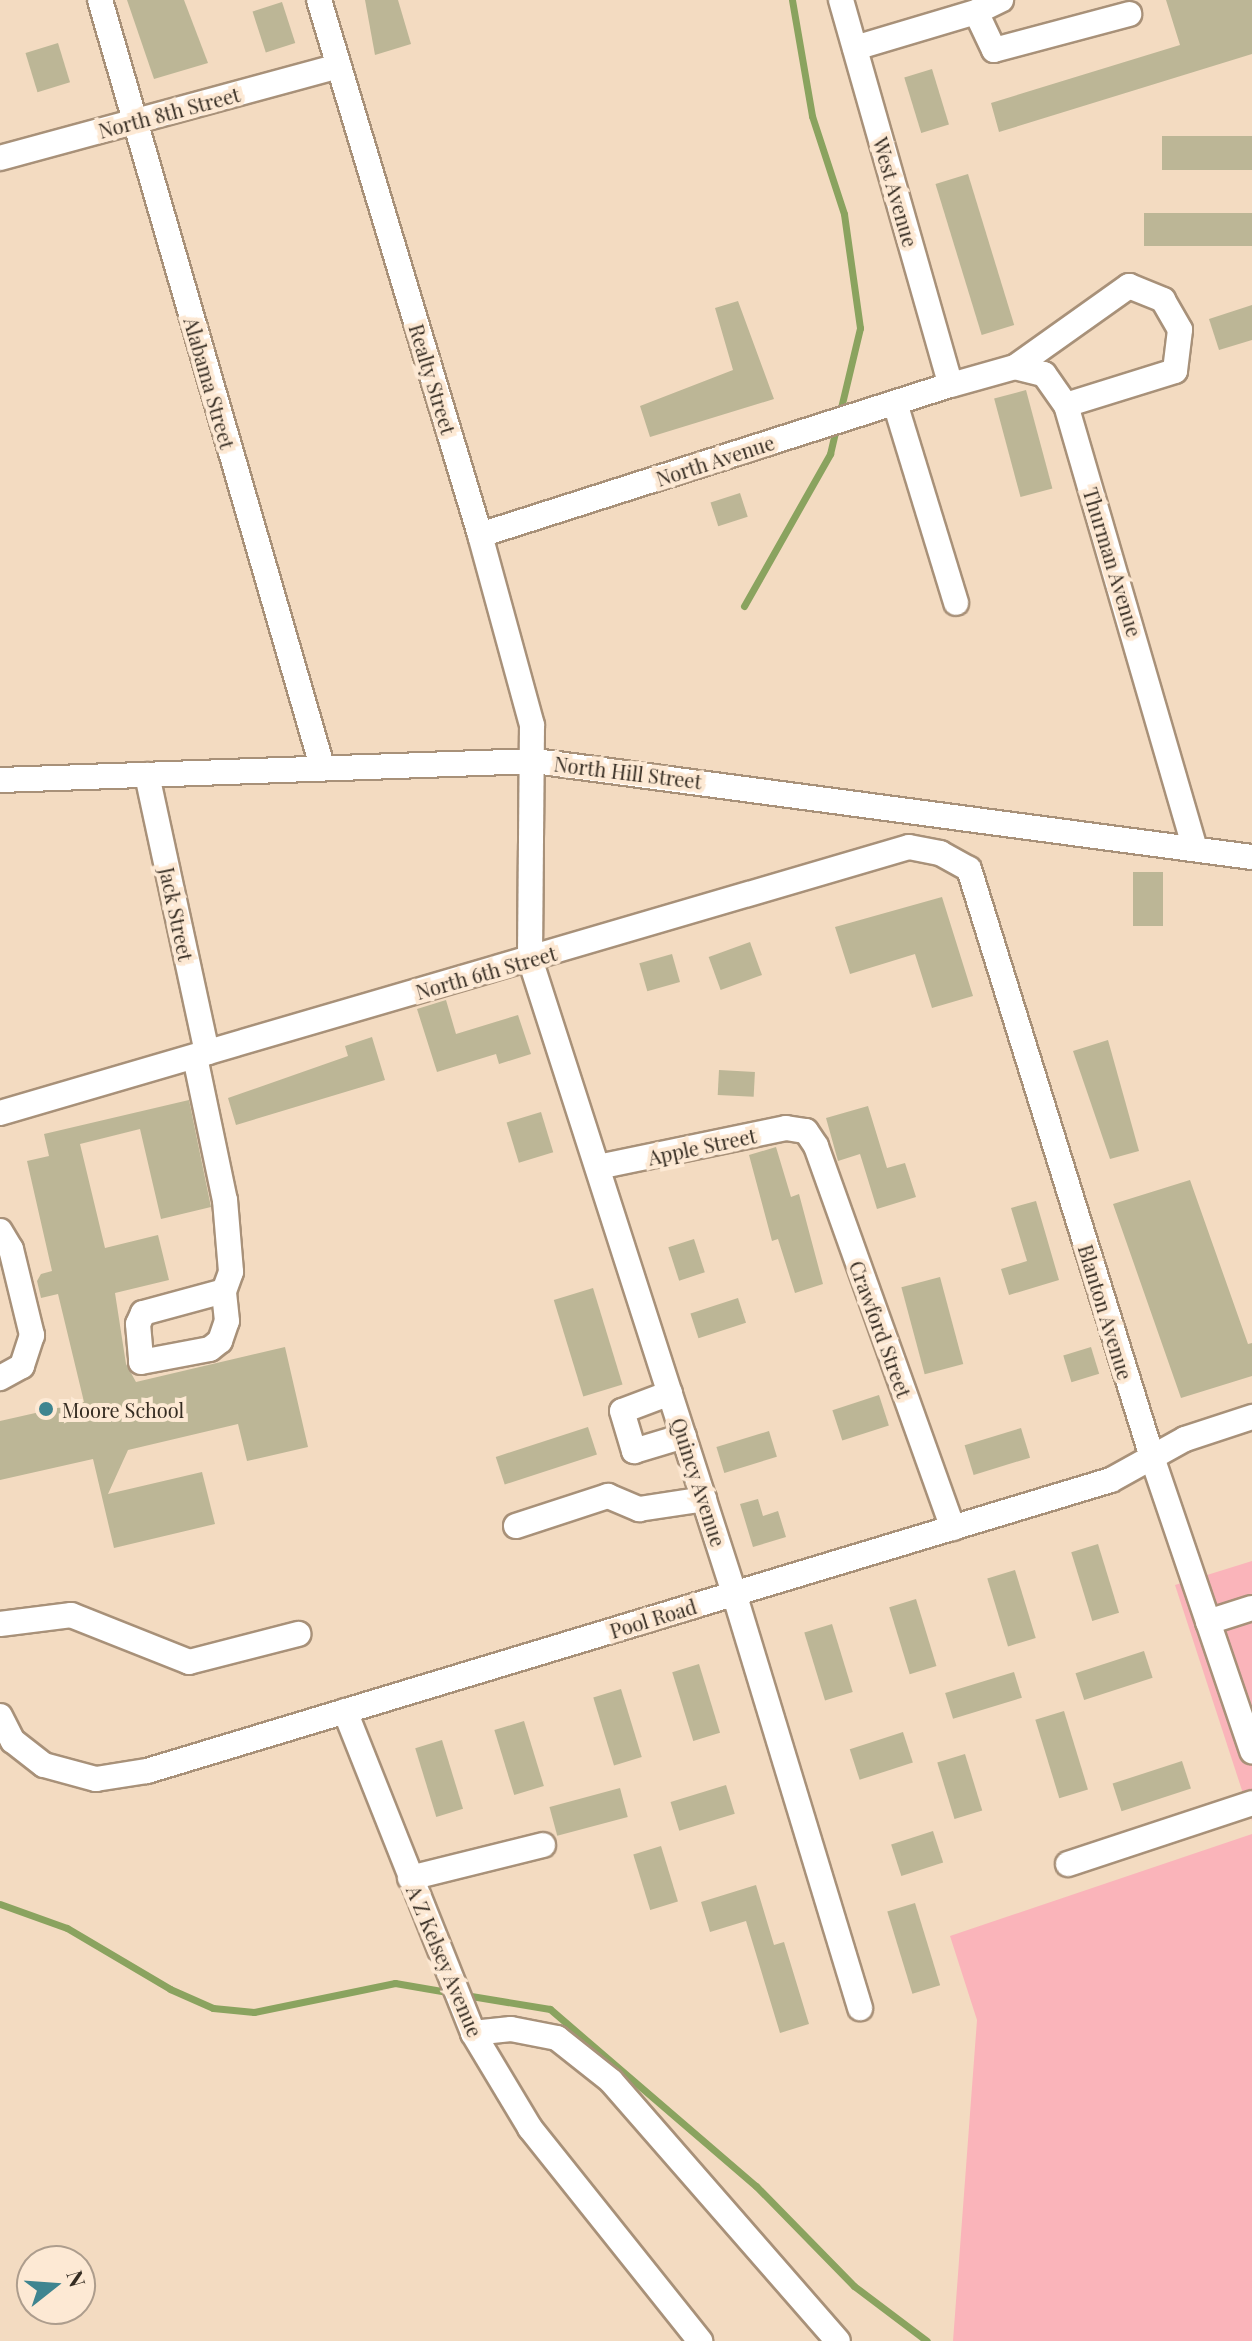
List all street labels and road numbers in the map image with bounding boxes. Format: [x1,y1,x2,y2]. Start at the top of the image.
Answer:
street label: North 8th Street [96,82,242,142]
street label: West Avenue [869,134,923,250]
street label: Alabama Street [180,314,240,452]
street label: Realty Street [405,321,461,437]
street label: North Avenue [653,430,777,490]
street label: Thurman Avenue [1079,484,1147,640]
street label: North Hill Street [553,751,703,793]
street label: Jack Street [155,865,199,963]
street label: North 6th Street [413,940,559,1004]
street label: Apple Street [646,1123,758,1169]
street label: Blanton Avenue [1074,1241,1138,1383]
street label: Crawford Street [845,1257,917,1401]
street label: Quincy Avenue [667,1414,731,1550]
street label: Pool Road [607,1593,699,1643]
street label: A Z Kelsey Avenue [402,1881,488,2041]

